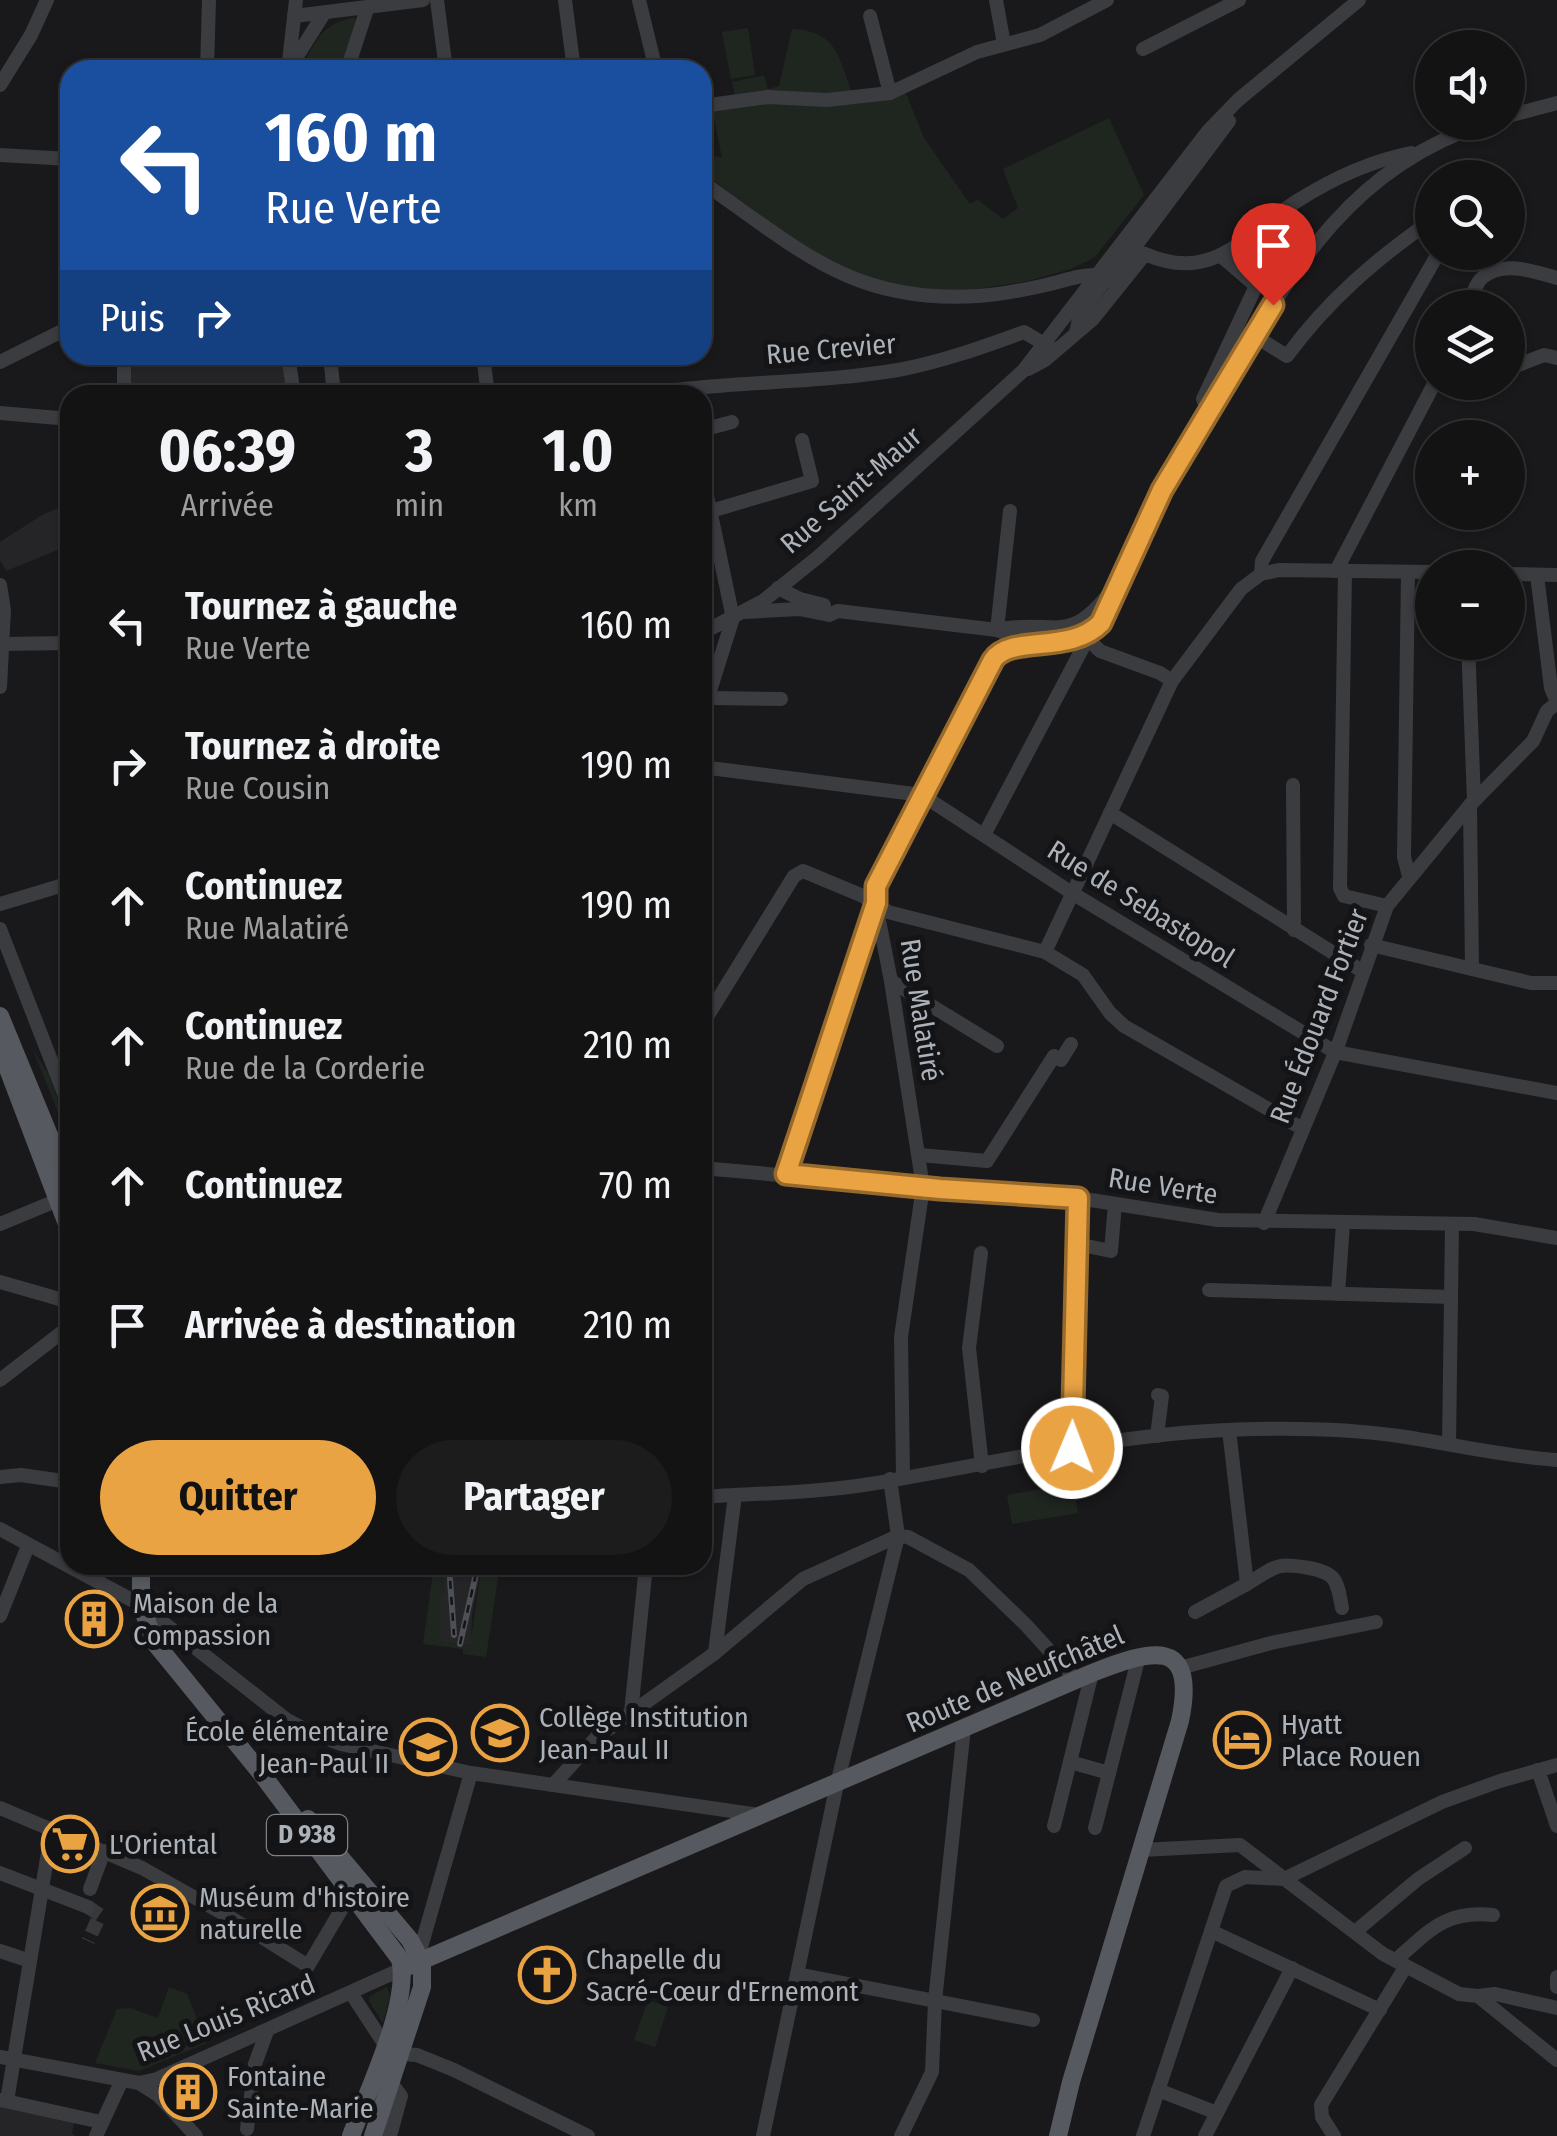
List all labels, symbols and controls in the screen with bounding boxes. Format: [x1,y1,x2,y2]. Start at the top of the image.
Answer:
map controls [1415,30,1525,660]
button: sound [1415,30,1525,140]
text: 160 m [265,96,437,180]
icon: left [100,100,230,230]
button: search [1415,160,1525,270]
text: Rue Verte [265,181,442,235]
pin [1231,203,1316,306]
icon: arrive [1246,218,1301,273]
icon: right [185,290,240,345]
button: layers [1415,290,1525,400]
text: Puis [100,295,165,341]
street label: Rue Crevier [765,327,897,371]
text: 06:39 [158,415,296,487]
text: 3 [405,415,434,487]
text: 1.0 [543,415,614,487]
street label: Rue Saint-Maur [774,420,928,560]
button: + [1415,420,1525,530]
text: Arrivée [181,486,274,524]
text: min [395,486,444,524]
text: km [558,486,598,524]
button: − [1415,550,1525,660]
text: Tournez à gauche [185,583,457,629]
icon: left [100,598,155,653]
text: 160 m [580,602,672,648]
text: Rue Verte [185,629,311,667]
text: Tournez à droite [185,723,441,769]
icon: right [100,738,155,793]
text: 190 m [581,742,672,788]
text: Rue Cousin [185,769,330,807]
street label: Rue de Sebastopol [1041,833,1241,975]
text: Continuez [185,863,342,909]
icon: ahead [100,878,155,933]
text: 190 m [581,882,672,928]
street label: Rue Édouard Fortier [1263,904,1375,1128]
text: Rue Malatiré [185,909,349,947]
street label: Rue Malatiré [893,936,949,1084]
text: Continuez [185,1003,342,1049]
icon: ahead [100,1018,155,1073]
text: 210 m [583,1022,672,1068]
text: Rue de la Corderie [185,1049,425,1087]
icon: ahead [100,1158,155,1213]
street label: Rue Verte [1106,1161,1220,1211]
text: Continuez [185,1162,342,1208]
text: 70 m [599,1162,672,1208]
icon: arrive [100,1298,155,1353]
text: Arrivée à destination [185,1302,516,1348]
text: 210 m [583,1302,672,1348]
position arrow [1020,1396,1124,1500]
button: Quitter [100,1440,376,1555]
button: Partager [396,1440,672,1555]
place label: Maison de la Compassion [133,1587,278,1652]
building icon: Maison de la Compassion [64,1589,124,1649]
street label: Route de Neufchâtel [901,1618,1129,1740]
place label: Collège Institution Jean-Paul II [539,1701,749,1766]
school or university icon: Collège Institution Jean-Paul II [470,1703,530,1763]
place label: Hyatt Place Rouen [1281,1708,1421,1773]
hotel icon: Hyatt Place Rouen [1212,1710,1272,1770]
place label: École élémentaire Jean-Paul II [185,1715,389,1780]
school or university icon: École élémentaire Jean-Paul II [398,1717,458,1777]
supermarket icon: L'Oriental [40,1814,100,1874]
road number: D 938 [267,1815,347,1855]
place label: L'Oriental [109,1828,217,1861]
place label: Muséum d'histoire naturelle [199,1881,410,1946]
museum icon: Muséum d'histoire naturelle [130,1883,190,1943]
place label: Chapelle du Sacré-Cœur d'Ernemont [586,1943,859,2008]
church icon: Chapelle du Sacré-Cœur d'Ernemont [517,1945,577,2005]
street label: Rue Louis Ricard [132,1967,320,2069]
place label: Fontaine Sainte-Marie [227,2060,374,2125]
building icon: Fontaine Sainte-Marie [158,2062,218,2122]

